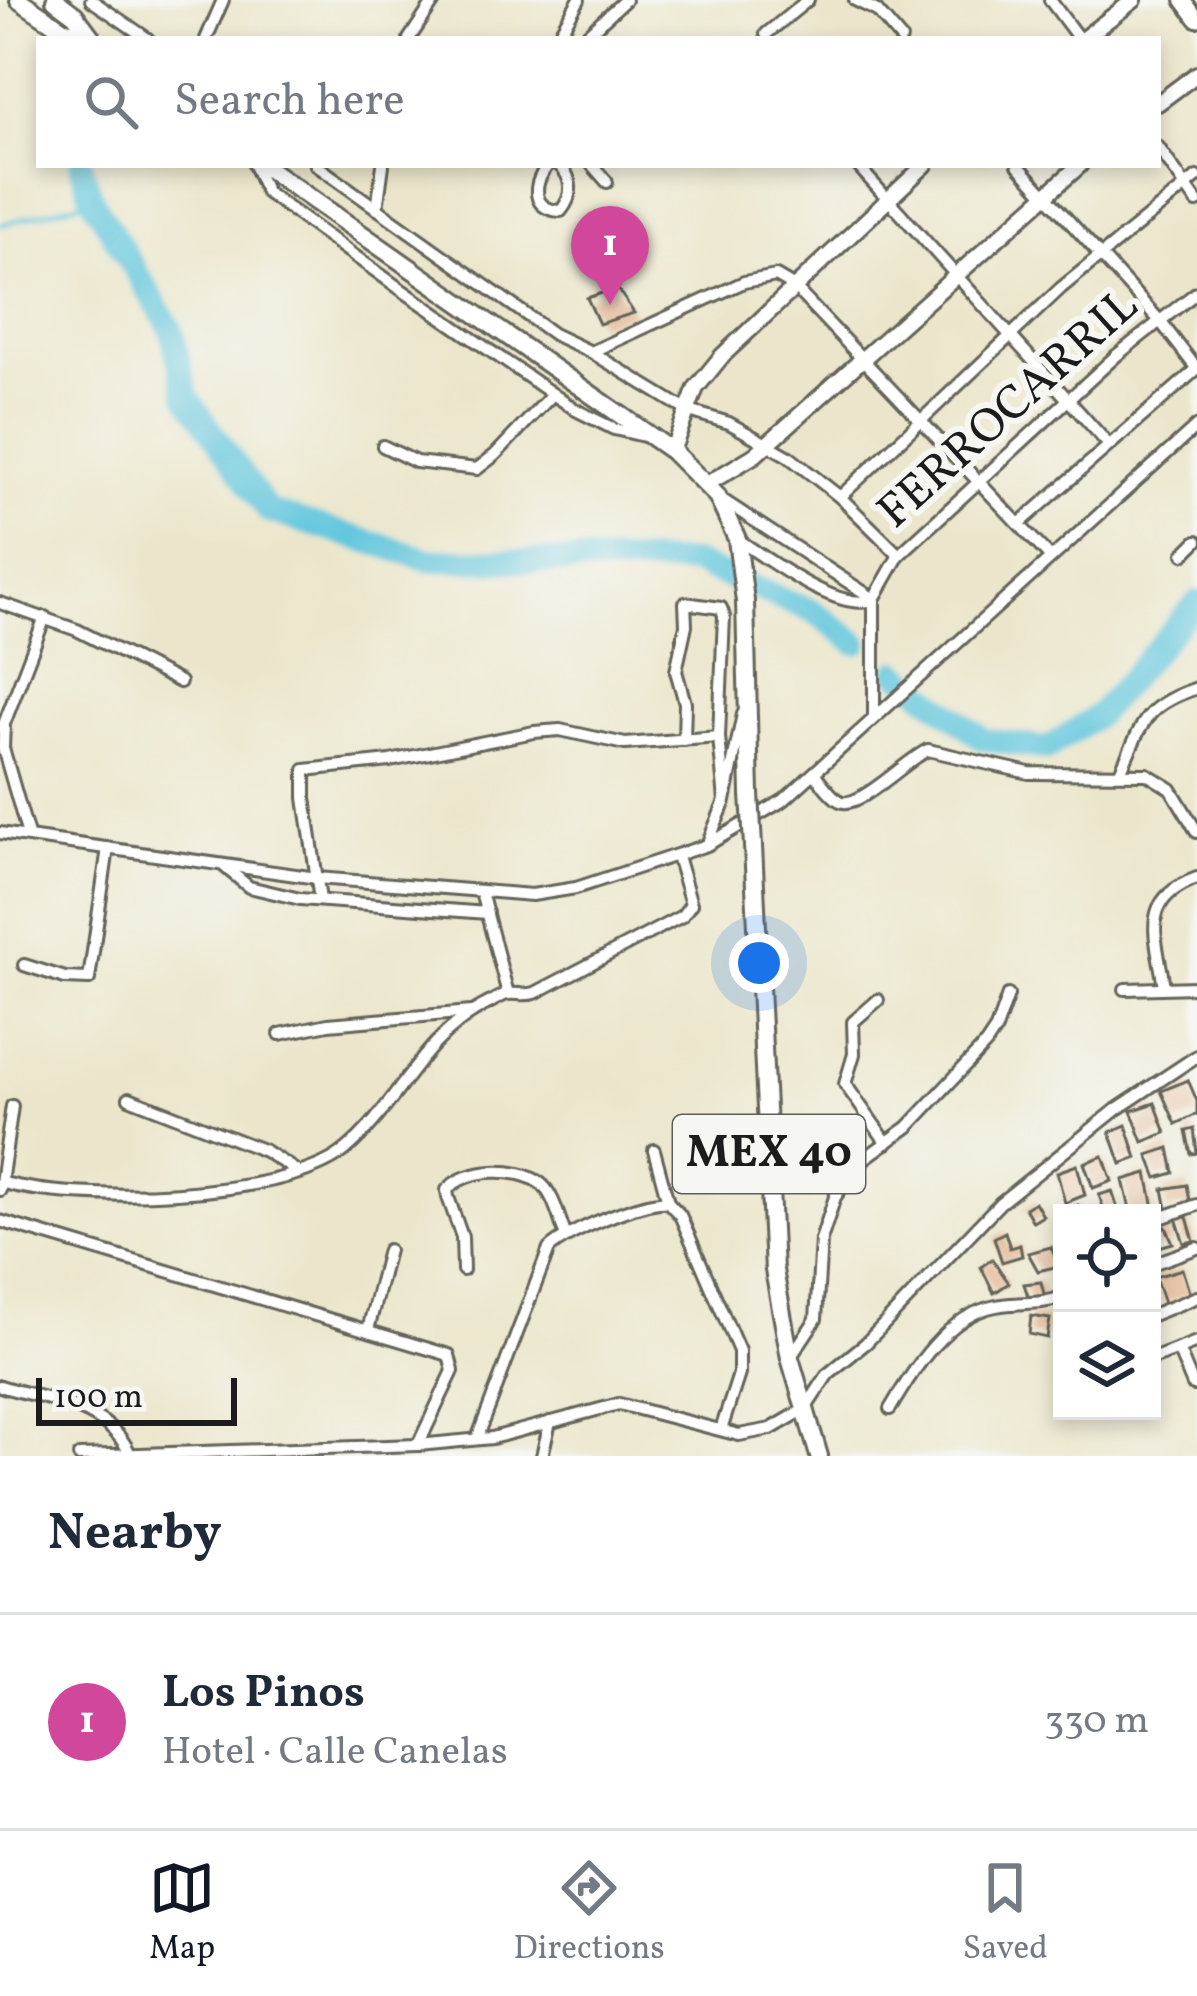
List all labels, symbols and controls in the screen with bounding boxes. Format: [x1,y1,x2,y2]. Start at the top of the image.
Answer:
search box [36,36,1161,168]
icon: search [78,69,144,135]
text: Search here [174,71,405,134]
pin: 1 [571,206,649,305]
street label: FERROCARRIL [864,275,1154,545]
your location [729,933,789,993]
road number: MEX 40 [673,1115,865,1193]
map controls [1053,1204,1161,1420]
button: locate [1053,1204,1161,1312]
button: layers [1053,1312,1161,1420]
scale bar [36,1372,237,1425]
text: 100 m [54,1376,143,1422]
text: Nearby [48,1499,222,1570]
text: Los Pinos [162,1663,365,1726]
text: 1 [79,1695,95,1749]
text: 330 m [1044,1695,1149,1749]
text: Hotel · Calle Canelas [162,1726,508,1780]
tab: Map [149,1855,215,1973]
tab: Directions [513,1855,665,1973]
tab: Saved [963,1855,1048,1973]

